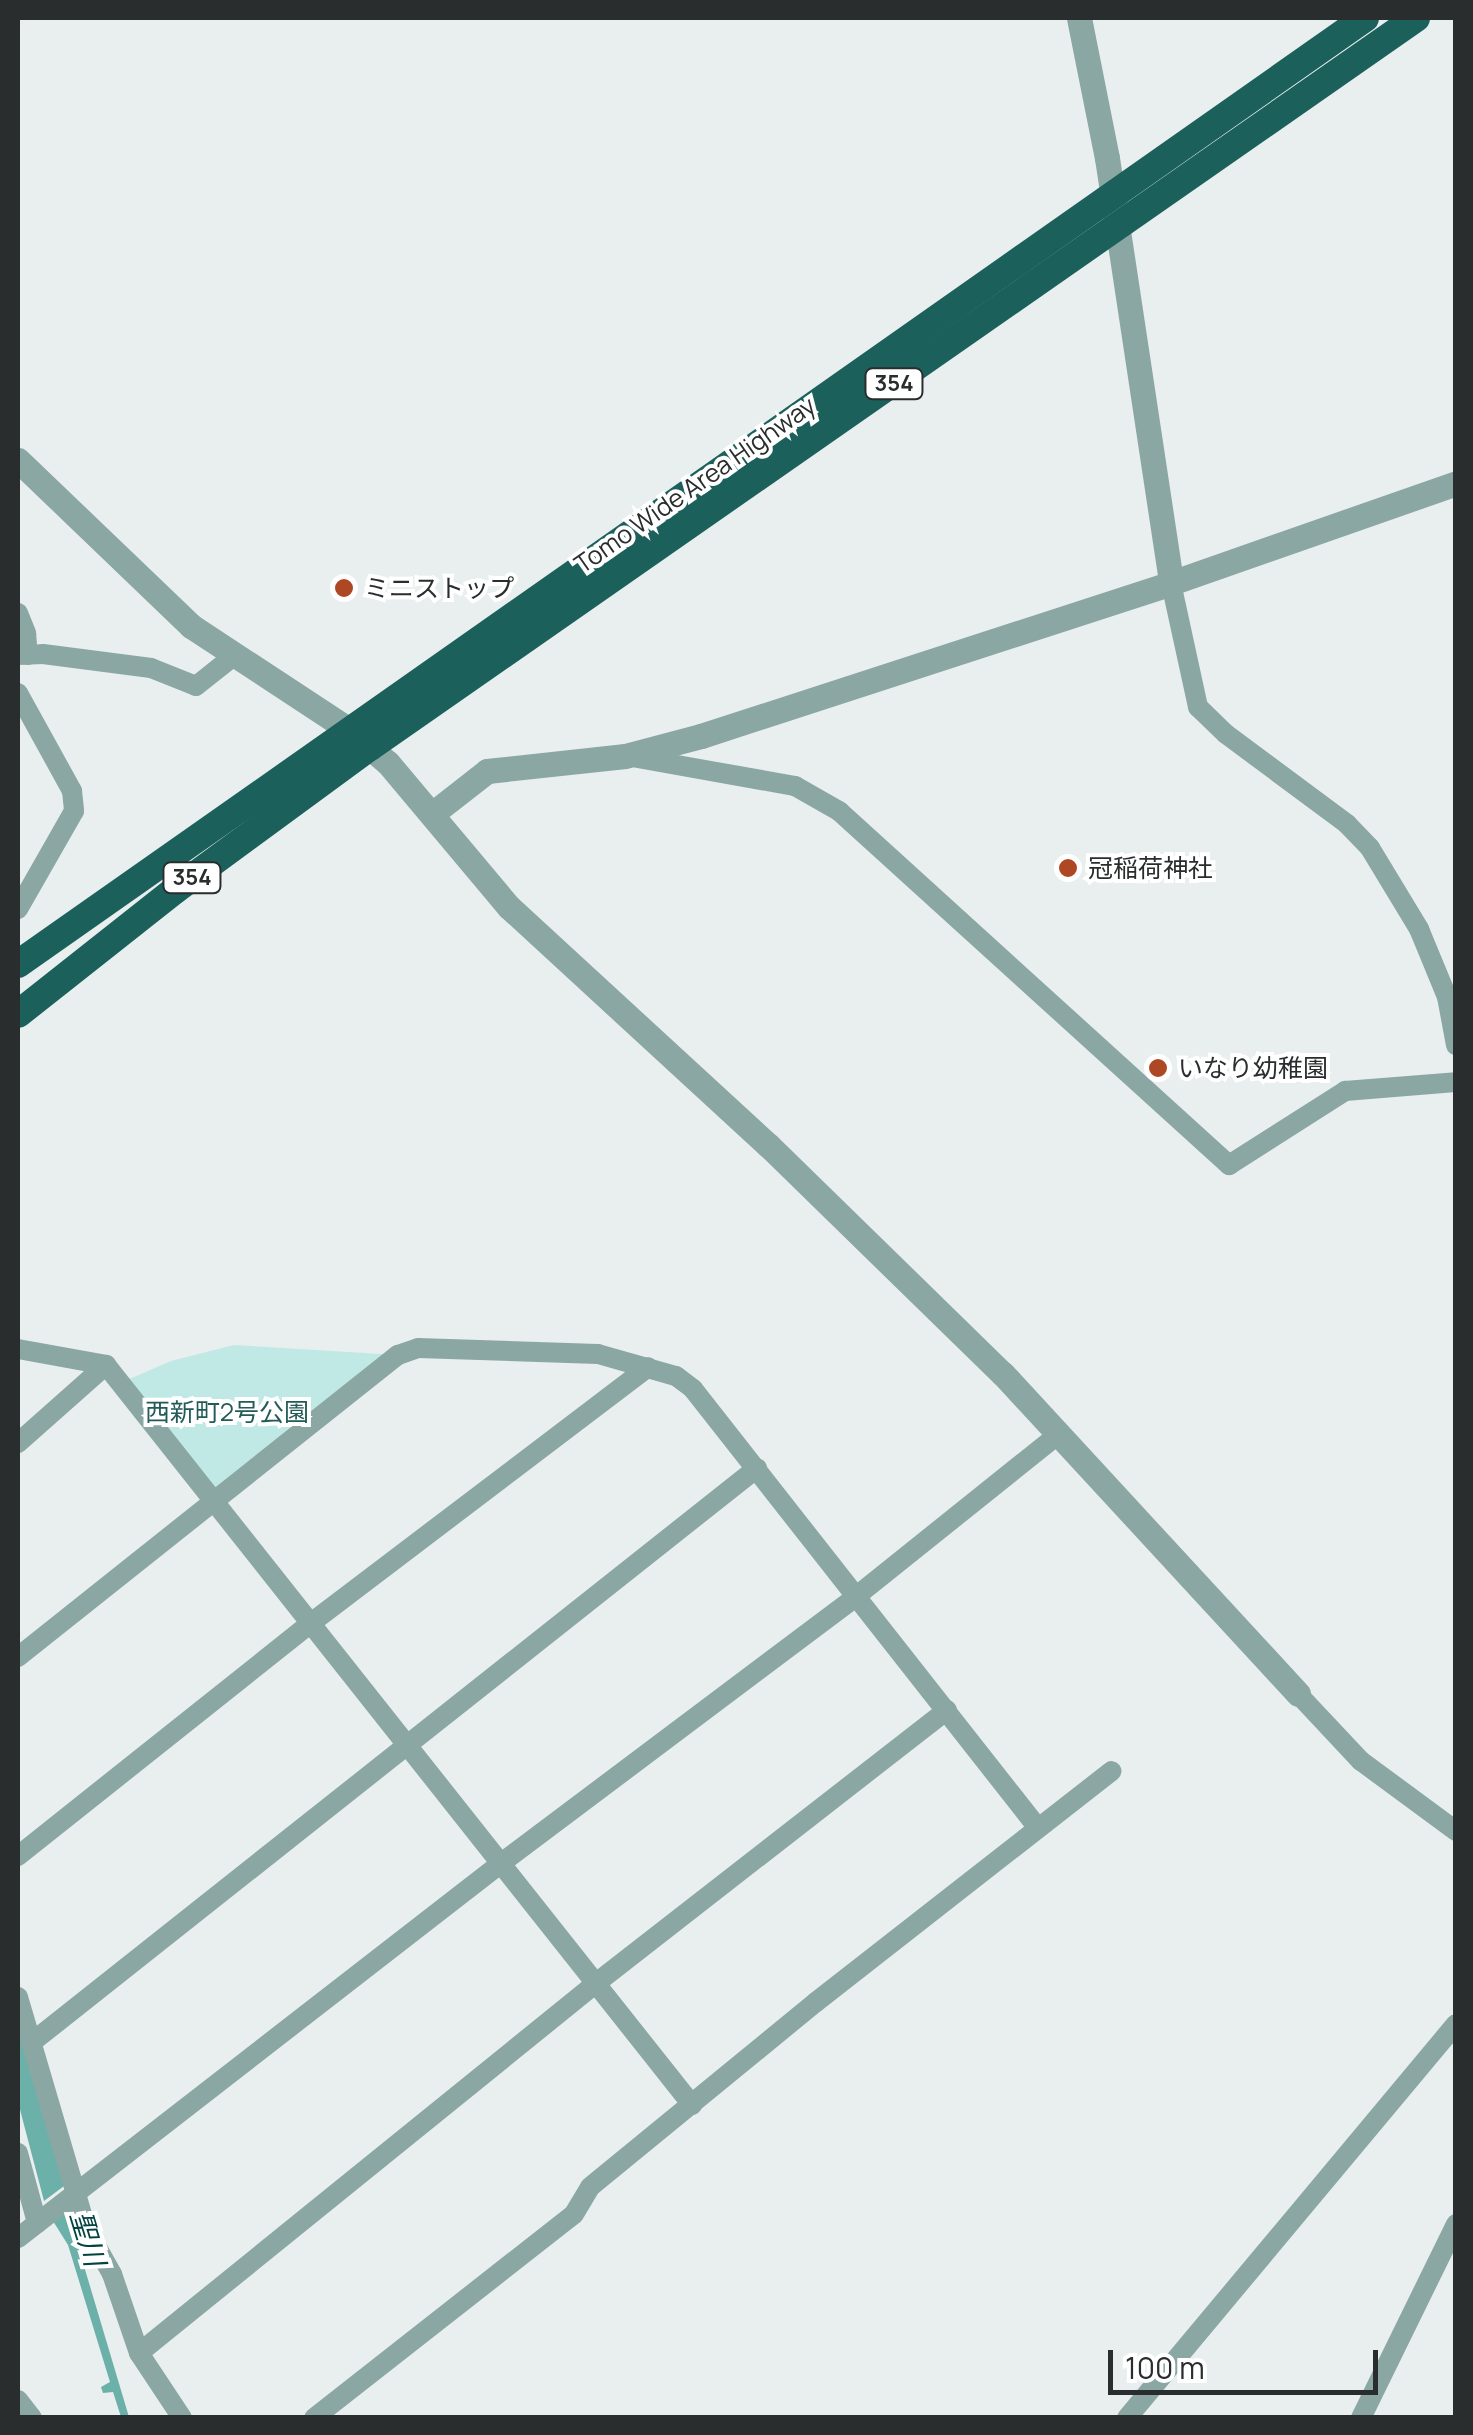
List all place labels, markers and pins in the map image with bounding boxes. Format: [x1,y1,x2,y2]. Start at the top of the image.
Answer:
place label: ミニストップ [364,573,514,603]
marker: ミニストップ [333,577,355,599]
place label: 冠稲荷神社 [1088,853,1213,883]
marker: 冠稲荷神社 [1057,857,1079,879]
place label: いなり幼稚園 [1178,1053,1328,1083]
marker: いなり幼稚園 [1147,1057,1169,1079]

